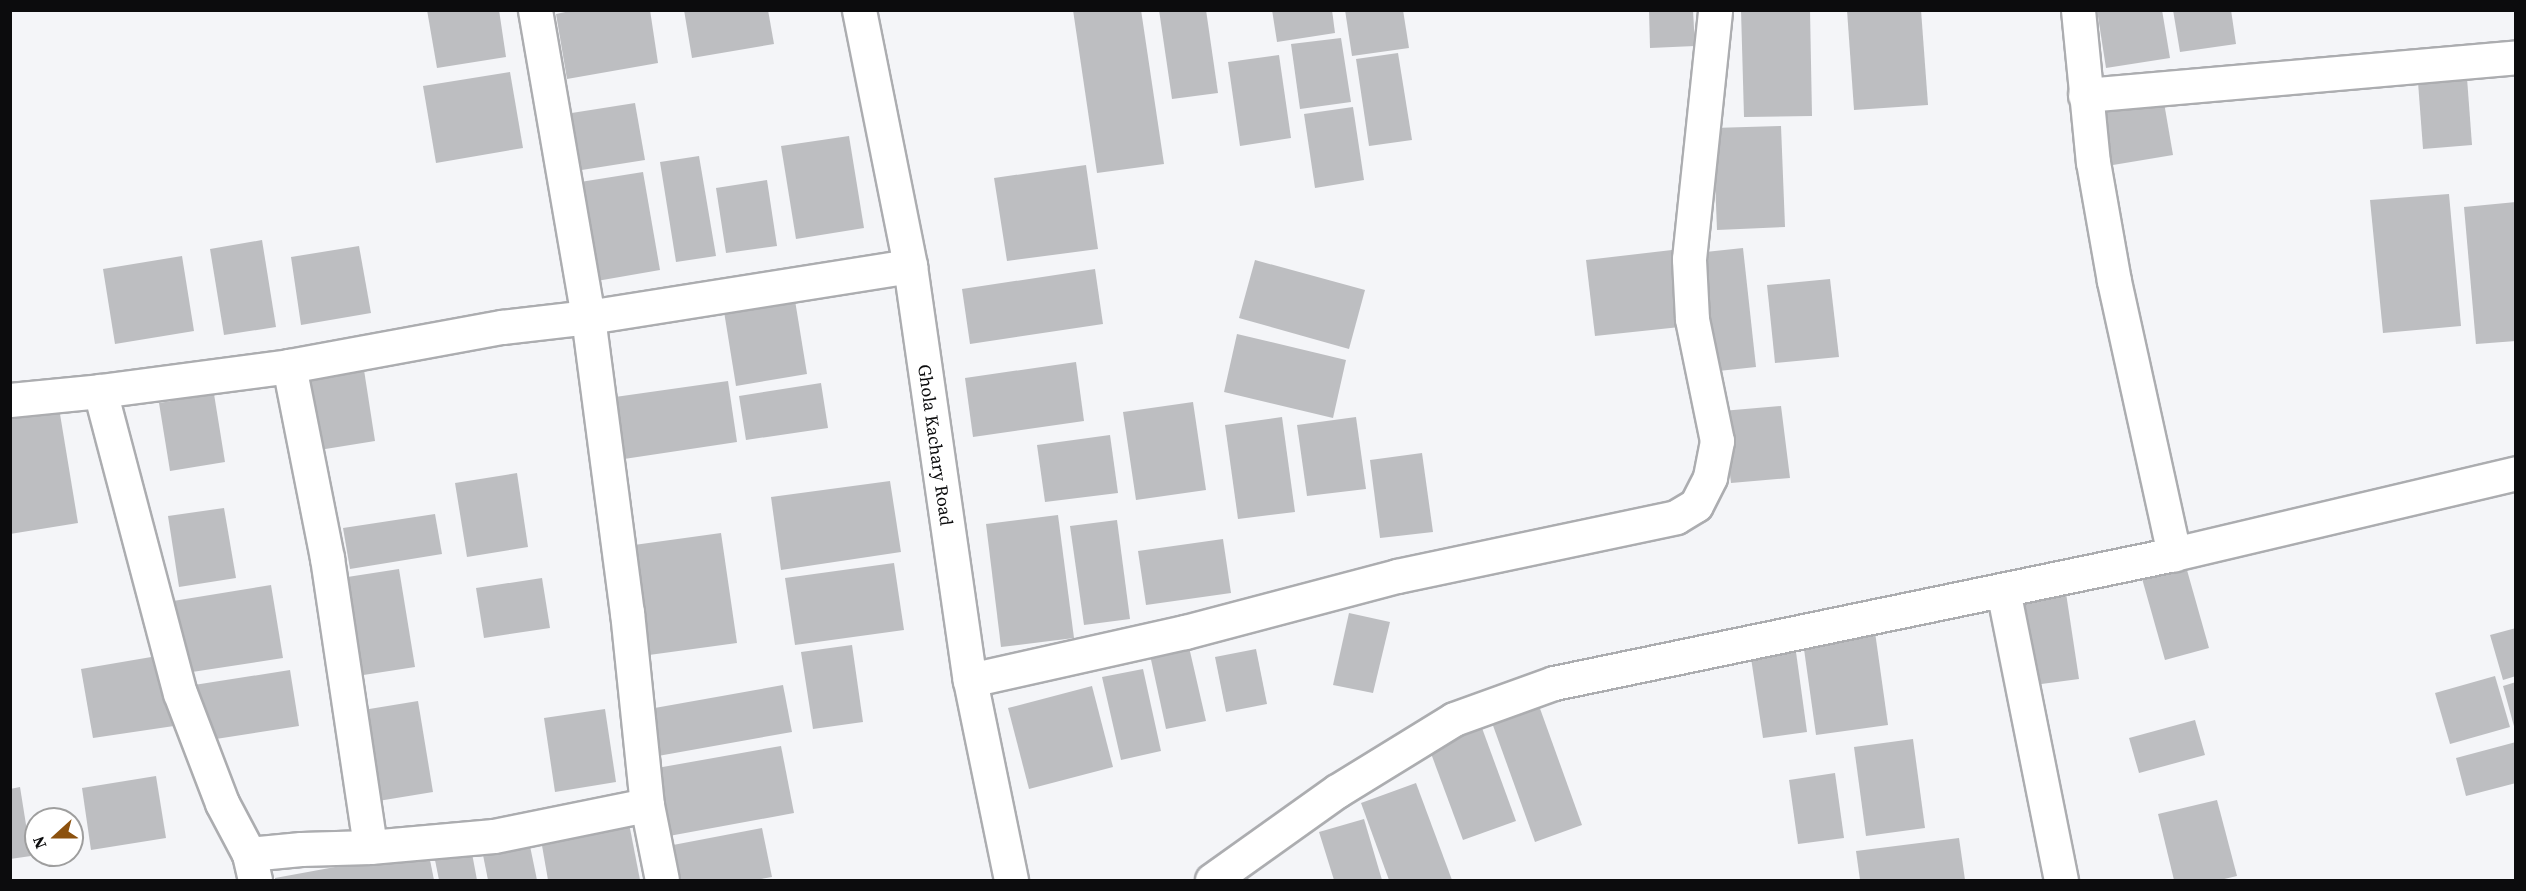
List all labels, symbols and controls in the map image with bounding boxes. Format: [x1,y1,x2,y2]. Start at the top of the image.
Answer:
street label: Ghola Kachary Road [913,363,957,527]
north arrow [24,807,84,867]
text: N [27,833,51,852]

